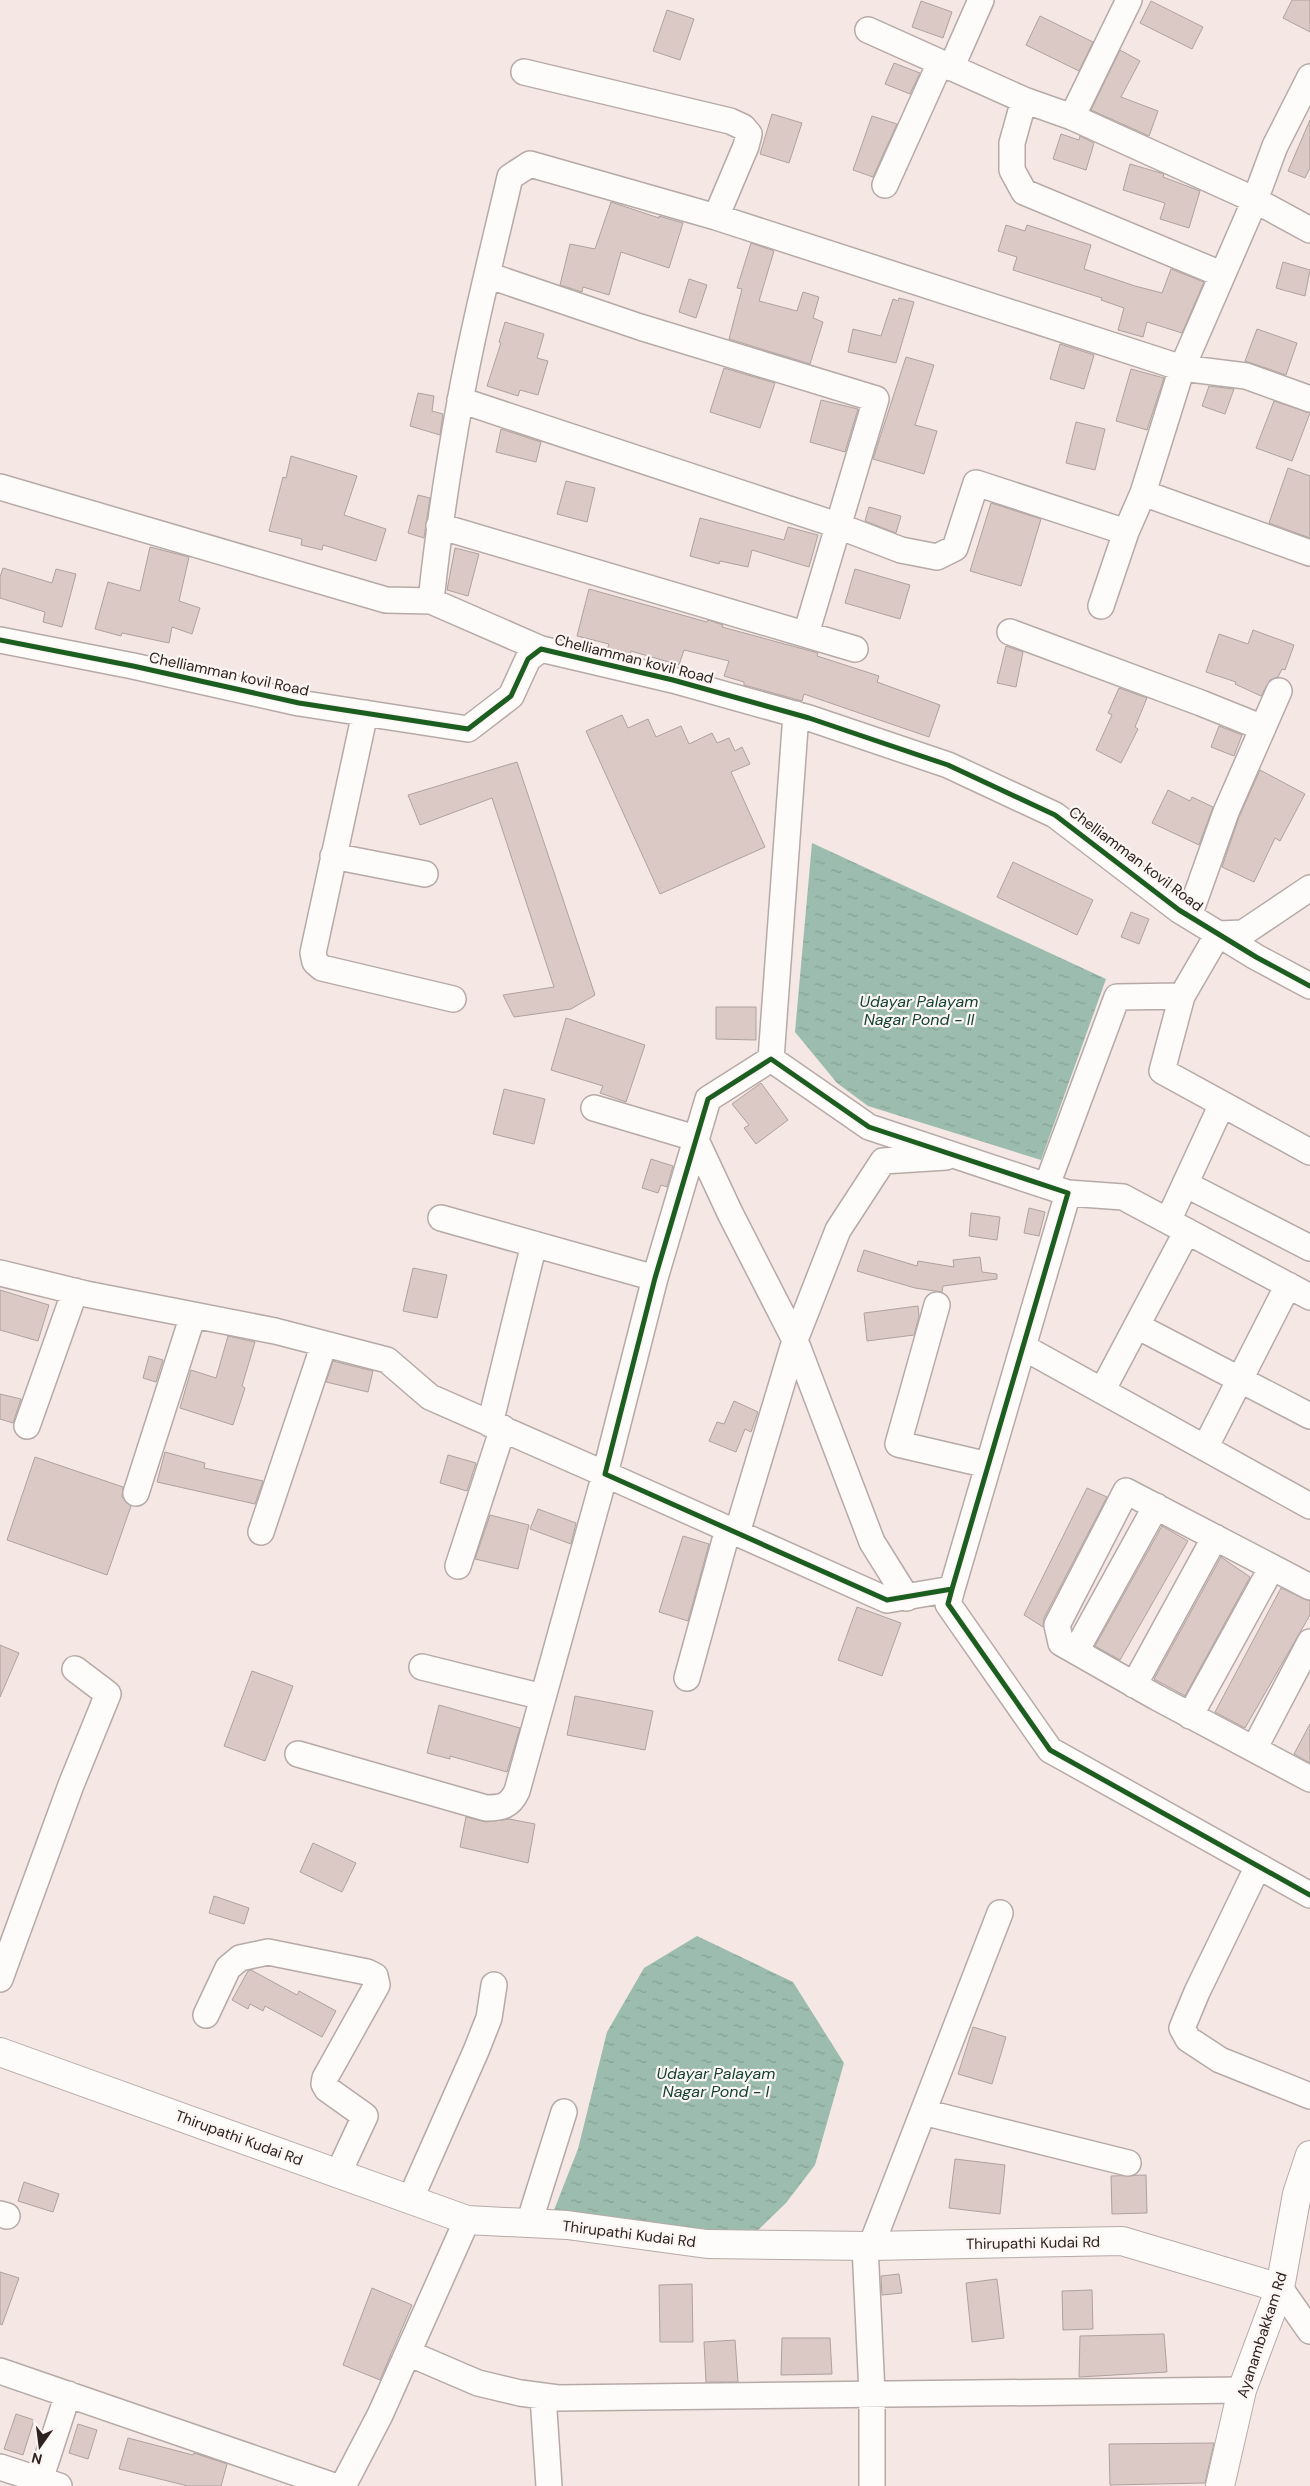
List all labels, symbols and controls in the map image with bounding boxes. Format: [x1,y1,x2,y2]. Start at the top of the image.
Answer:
street label: Chelliamman kovil Road [552,630,716,688]
street label: Chelliamman kovil Road [147,647,311,701]
street label: Chelliamman kovil Road [1065,802,1207,916]
water label: Udayar Palayam Nagar Pond - II [860,991,978,1030]
water label: Udayar Palayam Nagar Pond - I [657,2063,775,2102]
street label: Thirupathi Kudai Rd [172,2106,306,2170]
street label: Thirupathi Kudai Rd [561,2216,697,2252]
street label: Thirupathi Kudai Rd [966,2232,1100,2254]
street label: Ayanambakkam Rd [1232,2270,1292,2400]
north arrow [15,2421,65,2471]
text: N [30,2449,44,2469]

